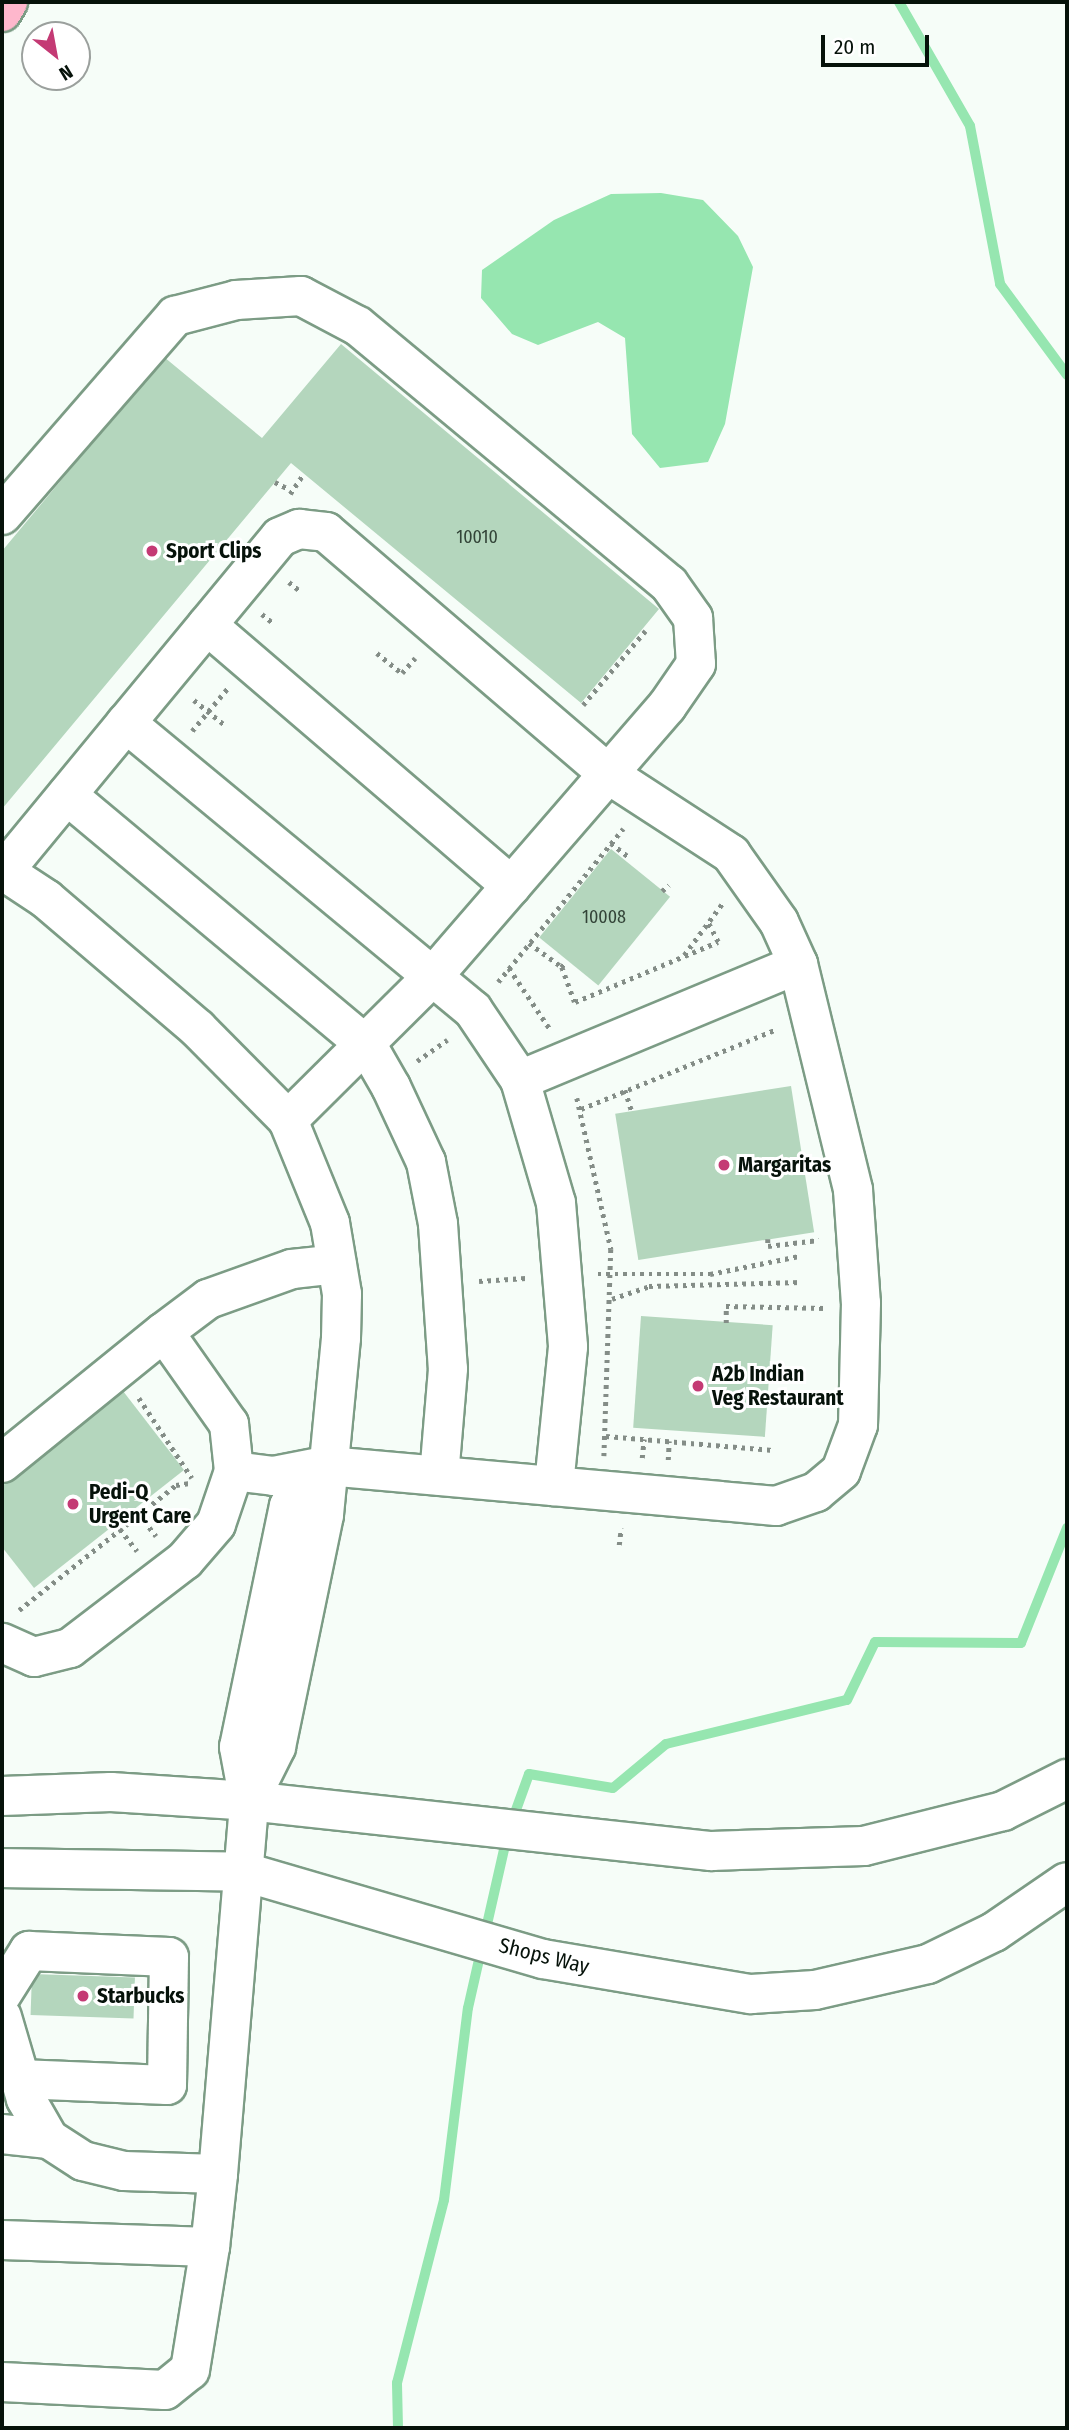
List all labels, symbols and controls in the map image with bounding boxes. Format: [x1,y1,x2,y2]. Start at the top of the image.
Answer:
north arrow [21,21,91,91]
scale bar [824,21,932,65]
text: 20 m [834,34,875,60]
text: N [55,60,77,86]
house number: 10010 [456,526,498,548]
place label: Sport Clips [166,538,262,564]
marker: Sport Clips [144,543,160,559]
house number: 10008 [582,906,626,928]
place label: Margaritas [738,1152,831,1178]
marker: Margaritas [716,1157,732,1173]
place label: A2b Indian Veg Restaurant [712,1361,844,1411]
marker: A2b Indian Veg Restaurant [690,1378,706,1394]
place label: Pedi-Q Urgent Care [89,1479,191,1529]
marker: Pedi-Q Urgent Care [63,1494,83,1514]
street label: Shops Way [496,1933,592,1979]
place label: Starbucks [97,1983,184,2009]
marker: Starbucks [75,1988,91,2004]

